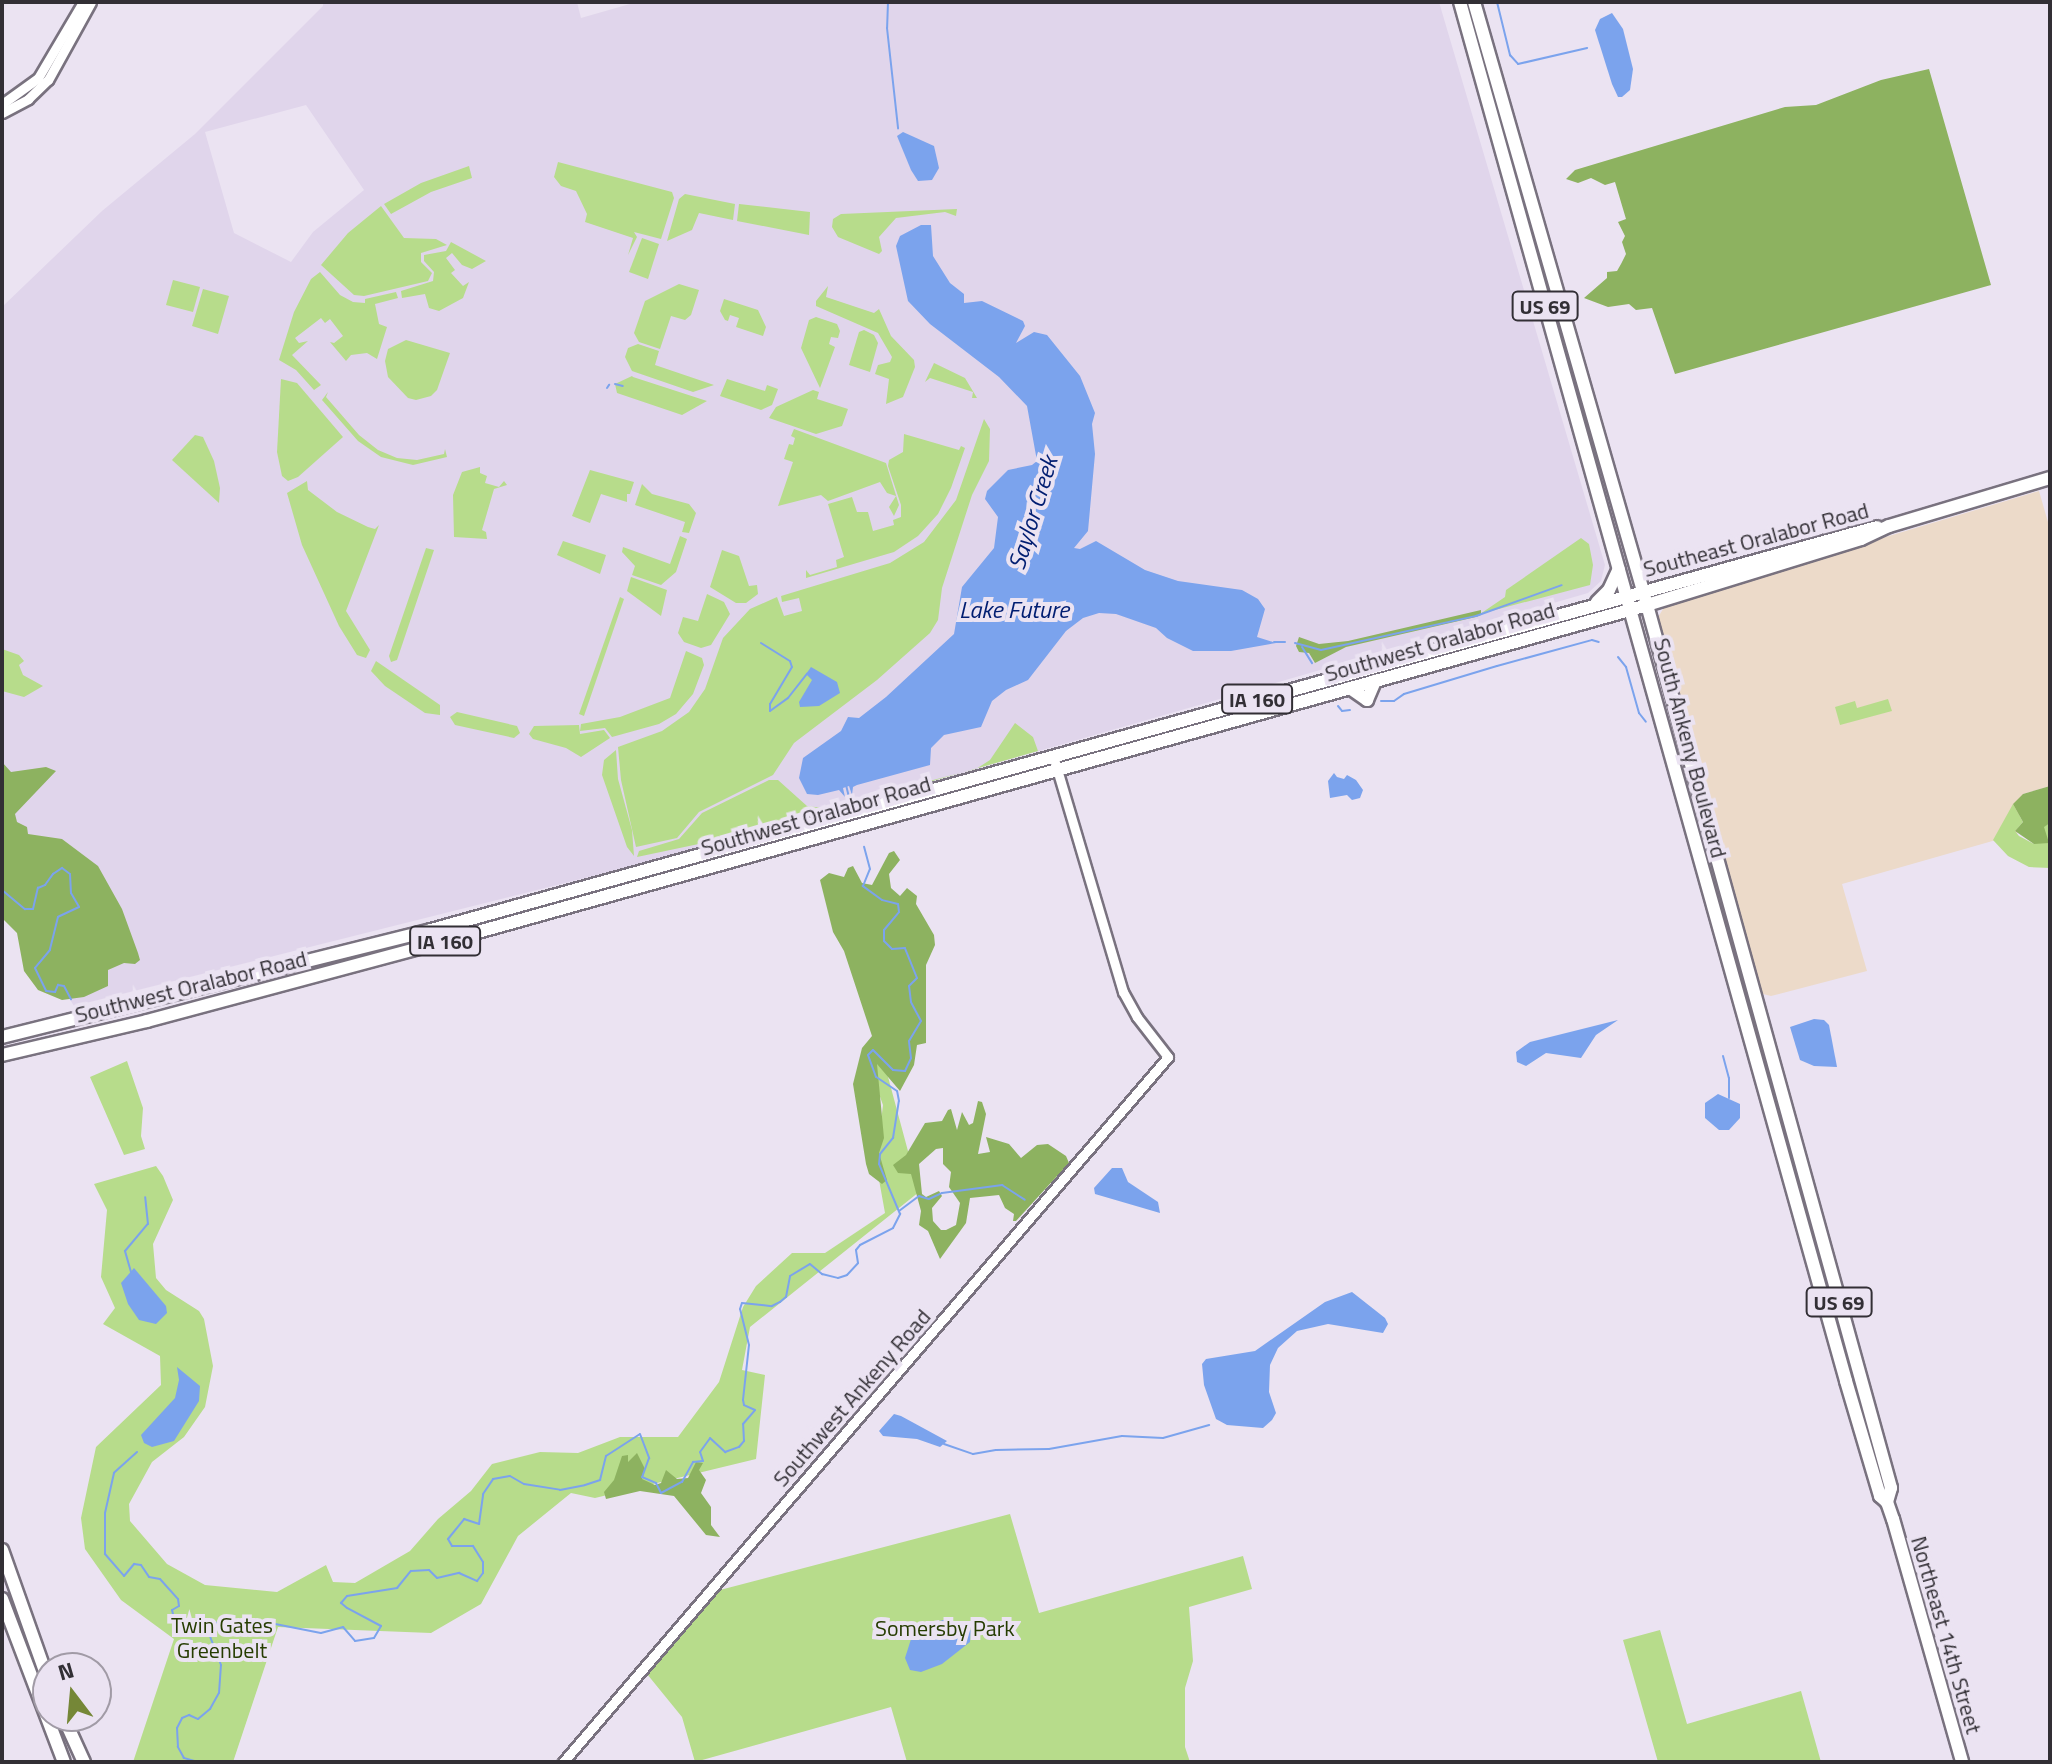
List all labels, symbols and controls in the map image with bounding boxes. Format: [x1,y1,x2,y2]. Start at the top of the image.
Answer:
road number: US 69 [1511,290,1579,322]
water label: Saylor Creek [1002,453,1064,573]
street label: Southeast Oralabor Road [1640,497,1872,583]
water label: Lake Future [959,596,1069,624]
street label: Southwest Oralabor Road [1322,597,1558,687]
street label: South Ankeny Boulevard [1648,635,1732,861]
road number: IA 160 [1221,683,1293,715]
street label: Southwest Oralabor Road [698,771,934,861]
road number: IA 160 [409,925,481,957]
street label: Southwest Oralabor Road [72,945,310,1029]
road number: US 69 [1805,1286,1873,1318]
street label: Southwest Ankeny Road [768,1304,936,1492]
street label: Northeast 14th Street [1905,1533,1987,1737]
park label: Twin Gates Greenbelt [171,1612,273,1664]
park label: Somersby Park [875,1616,1015,1642]
north arrow [32,1652,112,1732]
text: N [54,1652,78,1689]

